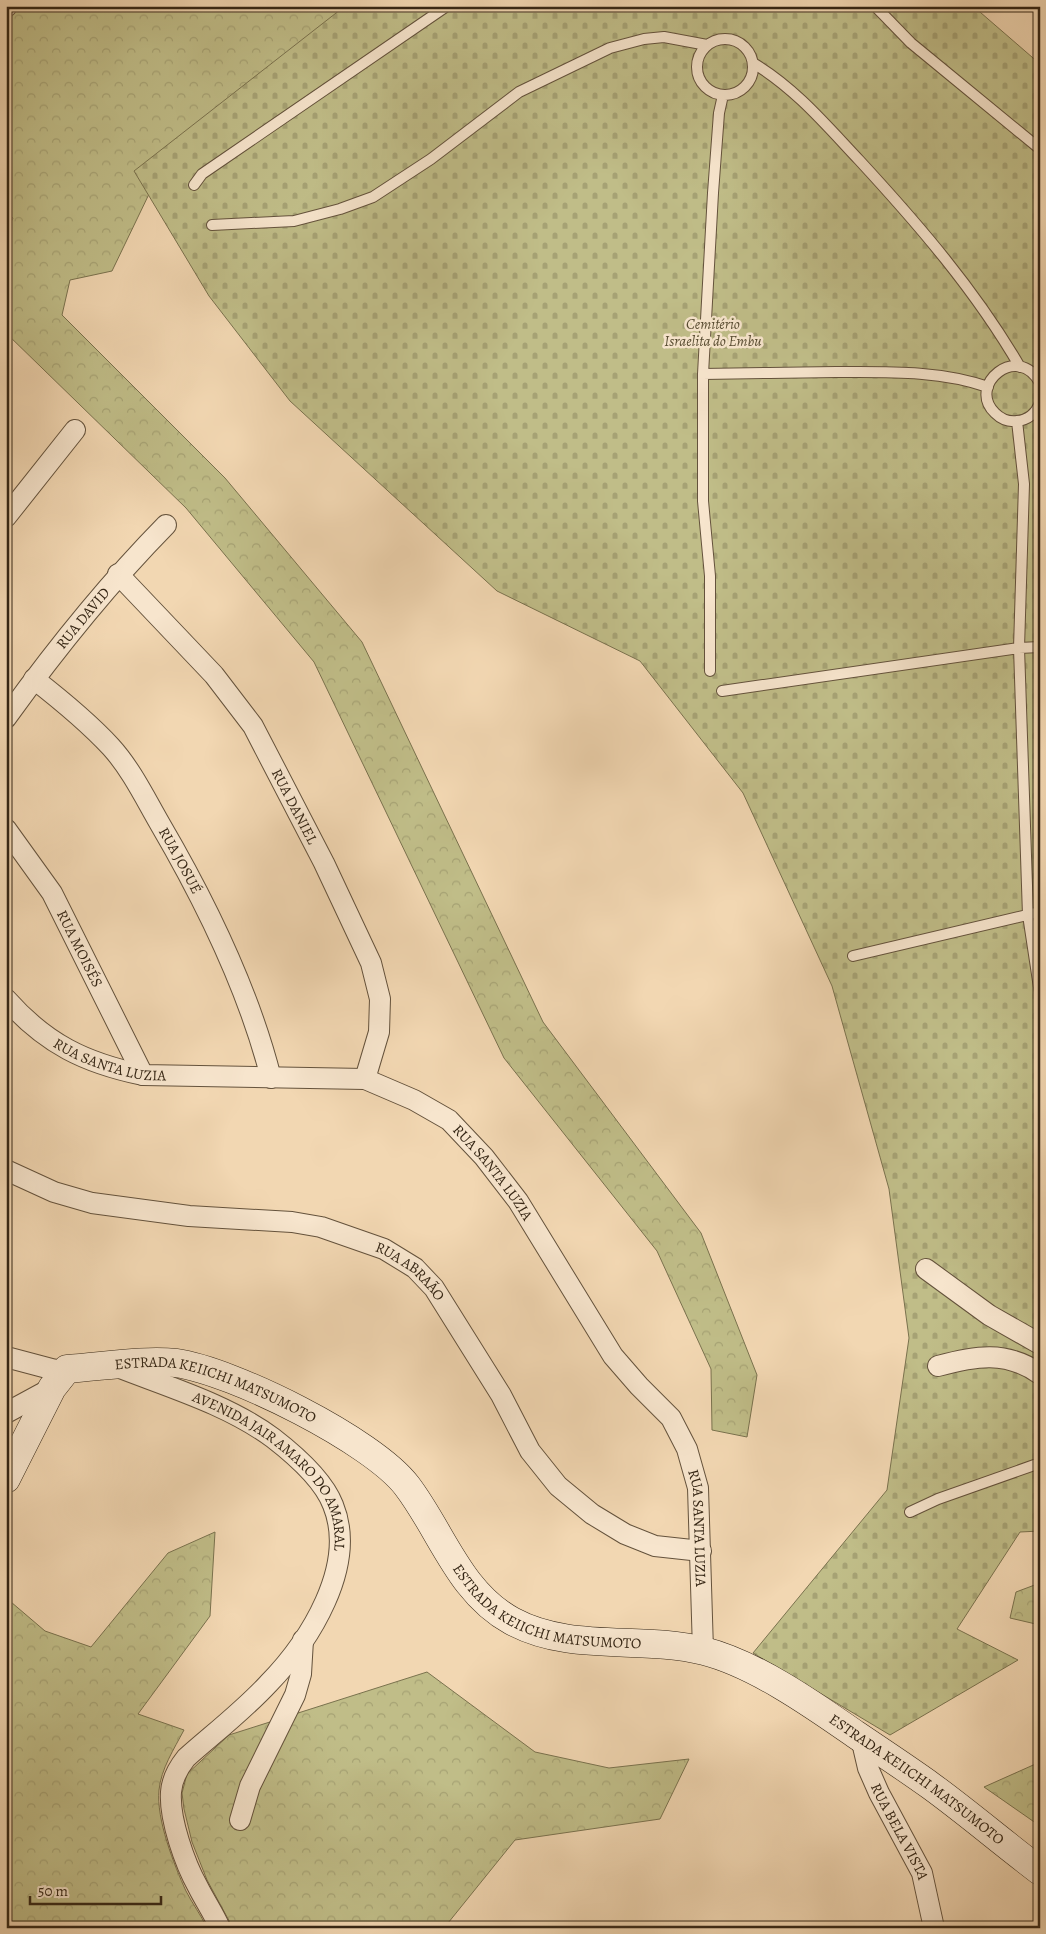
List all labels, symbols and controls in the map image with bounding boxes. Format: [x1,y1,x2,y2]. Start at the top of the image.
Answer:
park label: Cemitério Israelita do Embu [664,314,762,351]
street label: RUA DAVID [52,583,114,653]
street label: RUA DANIEL [267,765,323,848]
street label: RUA JOSUÉ [154,823,207,897]
street label: RUA MOISÉS [52,907,108,991]
street label: RUA SANTA LUZIA [50,1033,167,1085]
street label: RUA SANTA LUZIA [448,1120,538,1224]
street label: RUA ABRAÃO [373,1237,449,1304]
street label: ESTRADA KEIICHI MATSUMOTO [114,1352,320,1428]
street label: AVENIDA JAIR AMARO DO AMARAL [189,1386,350,1552]
street label: RUA SANTA LUZIA [683,1467,711,1587]
street label: ESTRADA KEIICHI MATSUMOTO [448,1560,642,1653]
street label: ESTRADA KEIICHI MATSUMOTO [825,1709,1009,1849]
street label: RUA BELA VISTA [866,1780,933,1882]
scale bar [30,1874,161,1906]
text: 50 m [38,1881,68,1901]

